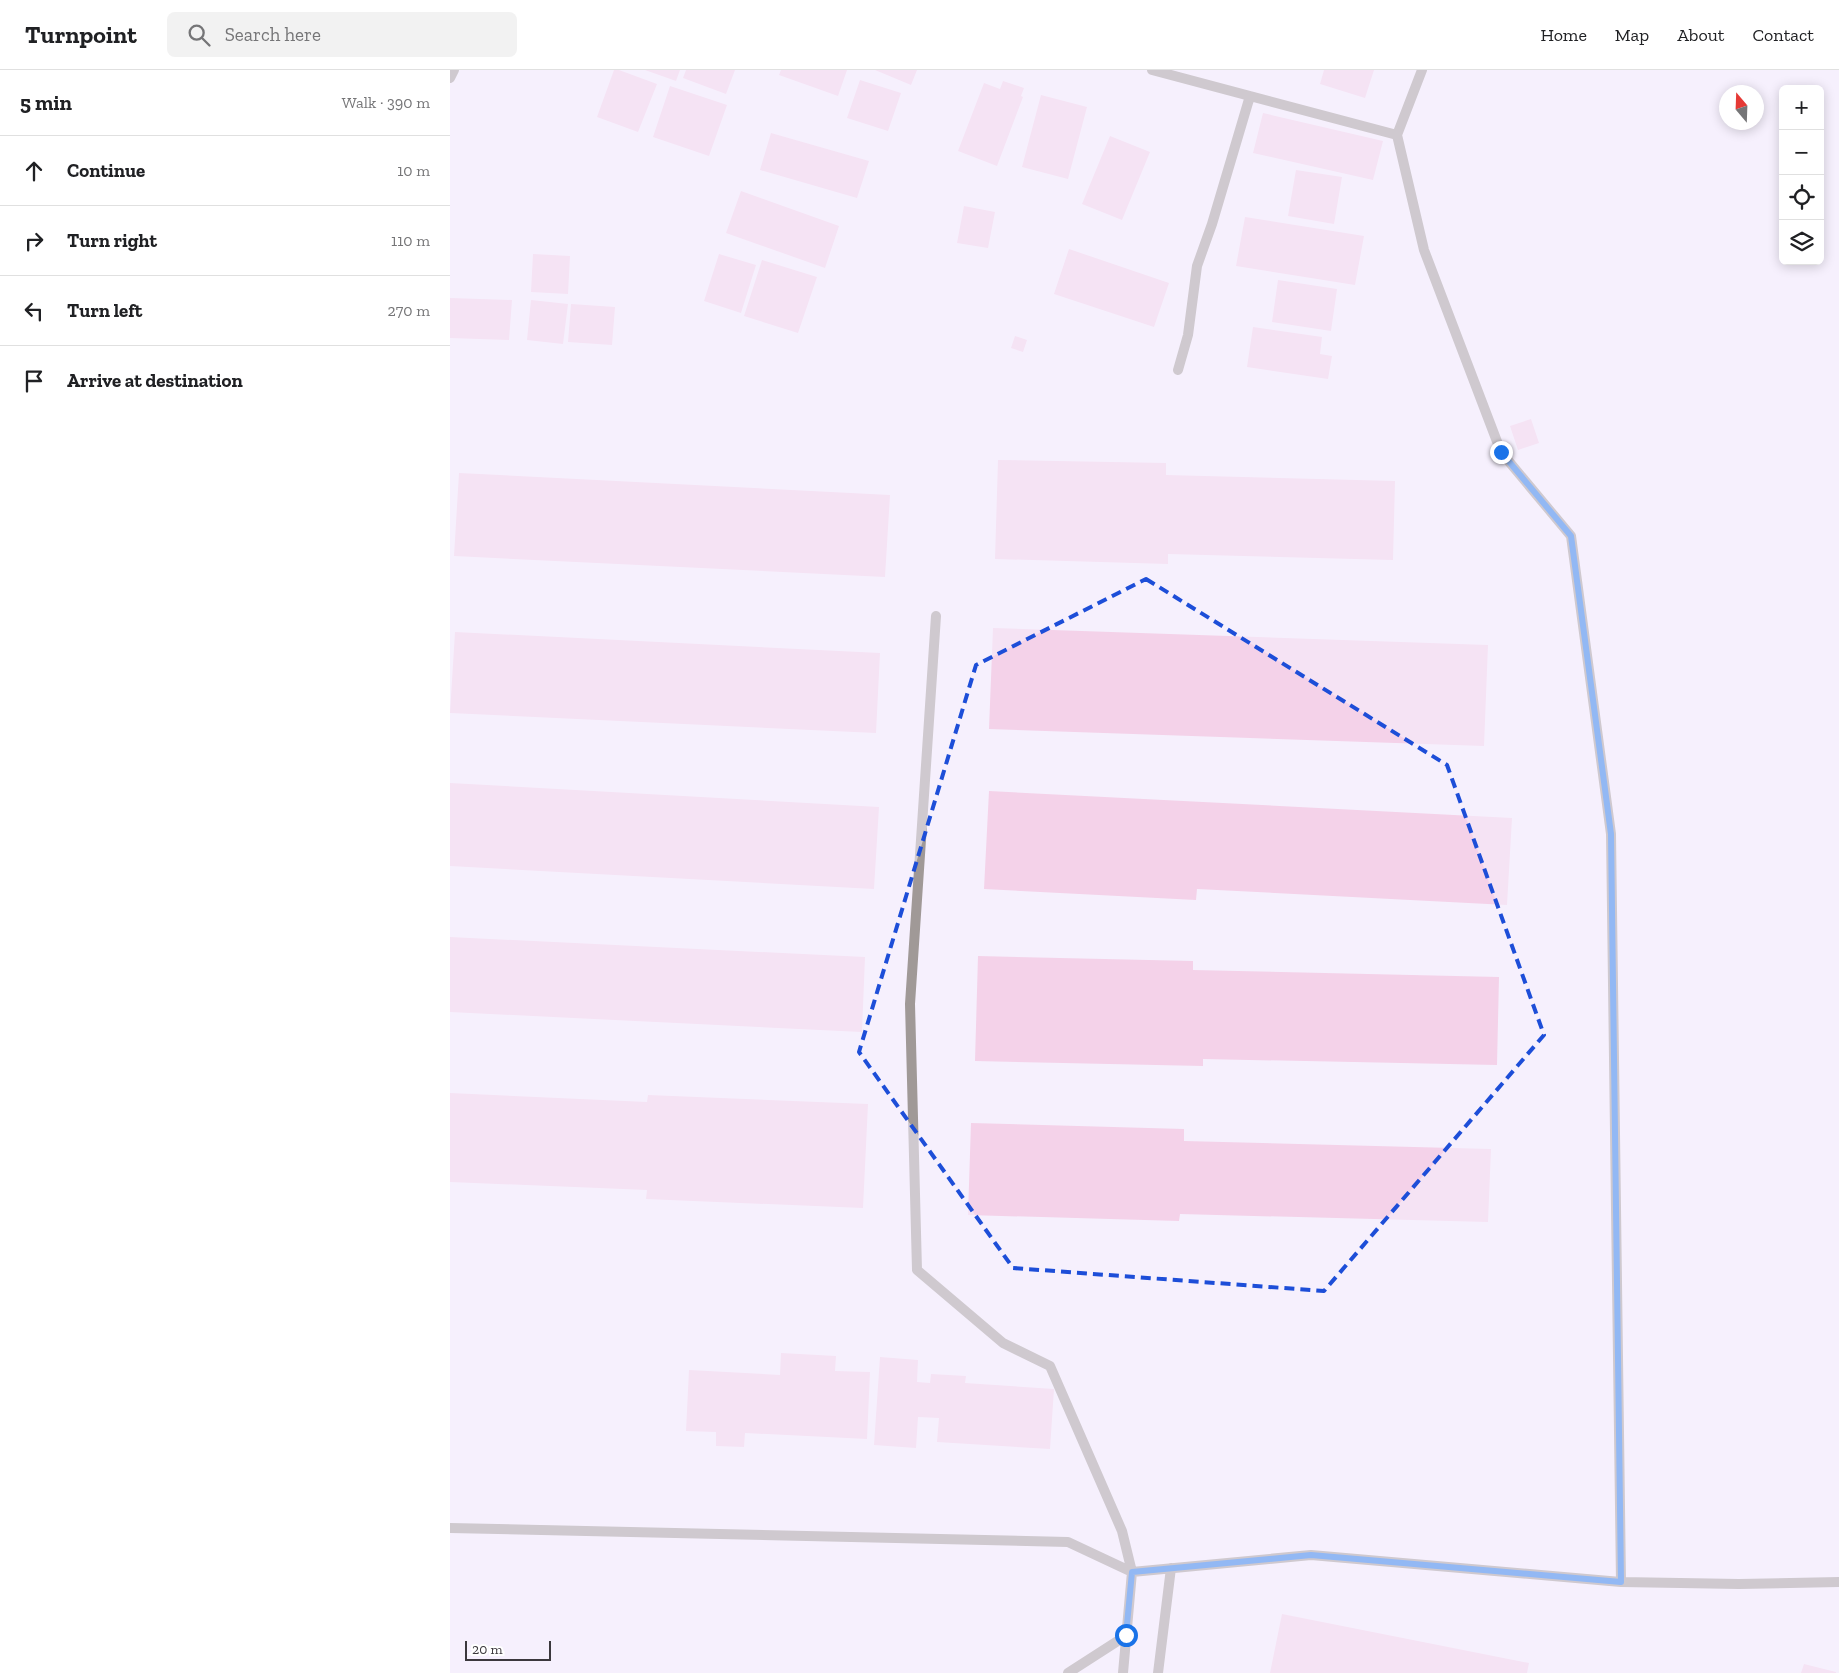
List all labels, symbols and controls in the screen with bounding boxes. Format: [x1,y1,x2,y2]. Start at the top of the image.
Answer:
search box [167,12,517,57]
text: Turnpoint [25,20,137,49]
icon: search [185,21,213,49]
text: Search here [225,23,321,46]
text: Home [1540,24,1587,46]
text: Map [1615,24,1649,46]
text: About [1677,24,1724,46]
text: Contact [1752,24,1814,46]
north arrow [1719,85,1764,130]
map controls [1779,85,1824,265]
button: + [1779,85,1824,130]
text: 5 min [20,90,72,115]
text: Walk · 390 m [342,93,430,112]
button: − [1779,130,1824,175]
icon: ahead [20,157,48,185]
text: Continue [67,159,145,182]
text: 10 m [397,161,430,180]
button: locate [1779,175,1824,220]
button: layers [1779,220,1824,265]
icon: right [20,227,48,255]
text: Turn right [67,229,157,252]
text: 110 m [391,231,430,250]
icon: left [20,297,48,325]
text: Turn left [67,299,142,322]
text: 270 m [388,301,430,320]
icon: arrive [20,367,48,395]
text: Arrive at destination [67,369,243,392]
route end [1490,441,1513,464]
route start [1115,1624,1138,1647]
scale bar [465,1638,551,1661]
text: 20 m [472,1641,503,1658]

